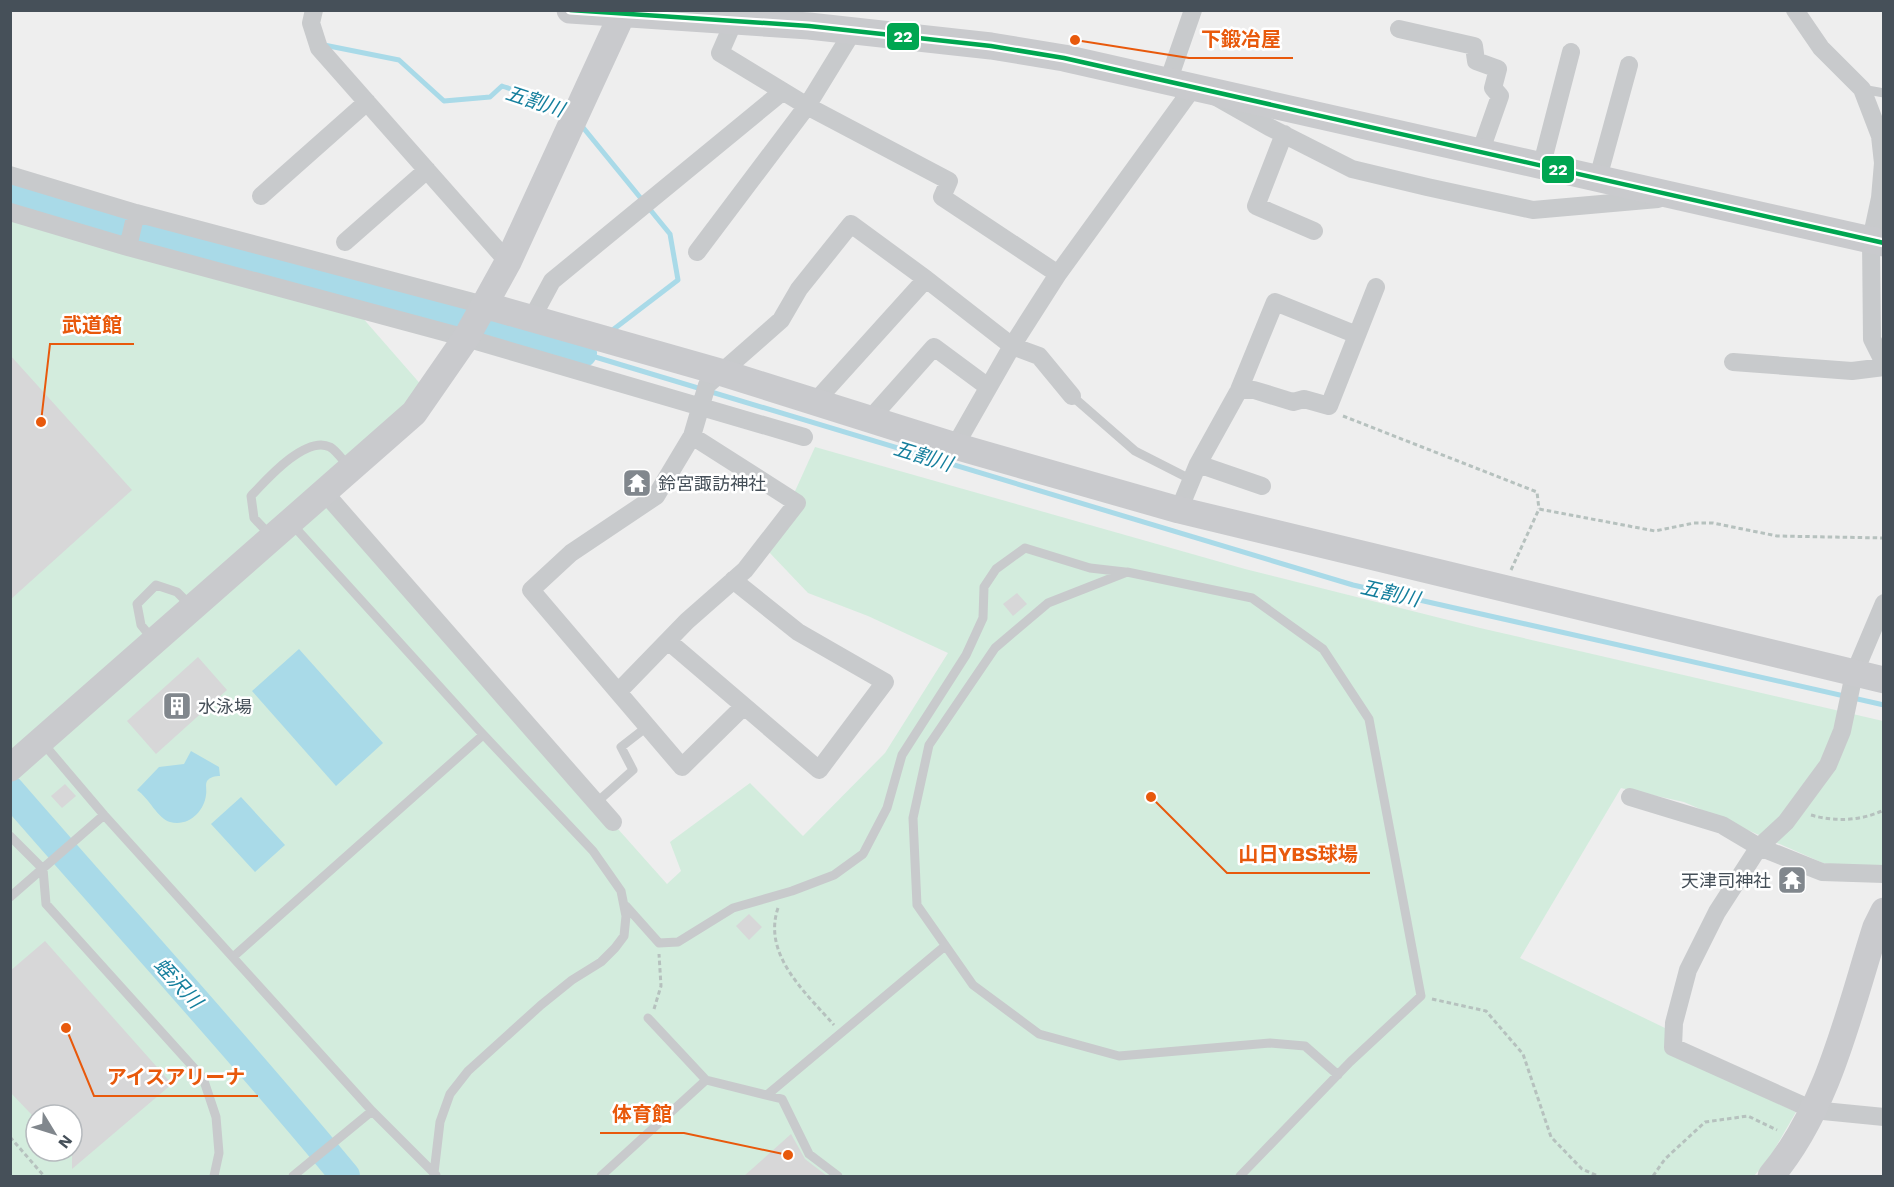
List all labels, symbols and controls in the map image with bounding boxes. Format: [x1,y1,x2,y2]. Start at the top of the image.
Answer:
callout: 下鍛冶屋 [1189,20,1293,58]
line badge: 22 [886,22,920,51]
text: 22 [893,27,913,46]
text: 下鍛冶屋 [1201,27,1281,51]
water label: 五割川 [503,80,569,122]
line badge: 22 [1541,155,1575,184]
text: 22 [1548,160,1568,179]
callout: 武道館 [50,306,134,344]
text: 武道館 [62,313,122,337]
water label: 五割川 [891,436,957,477]
temple icon: 鈴宮諏訪神社 [621,467,653,499]
place label: 鈴宮諏訪神社 [658,473,766,494]
water label: 五割川 [1358,575,1424,612]
building icon: 水泳場 [161,690,193,722]
place label: 水泳場 [198,696,252,717]
callout: 山日YBS球場 [1227,835,1370,873]
text: 山日YBS球場 [1238,842,1358,866]
temple icon: 天津司神社 [1776,864,1808,896]
place label: 天津司神社 [1681,870,1771,891]
water label: 蛭沢川 [149,953,209,1015]
callout: アイスアリーナ [94,1058,258,1096]
text: アイスアリーナ [107,1065,245,1089]
callout: 体育館 [600,1095,684,1133]
text: 体育館 [612,1102,672,1126]
north arrow [24,1103,84,1163]
text: N [54,1131,77,1152]

